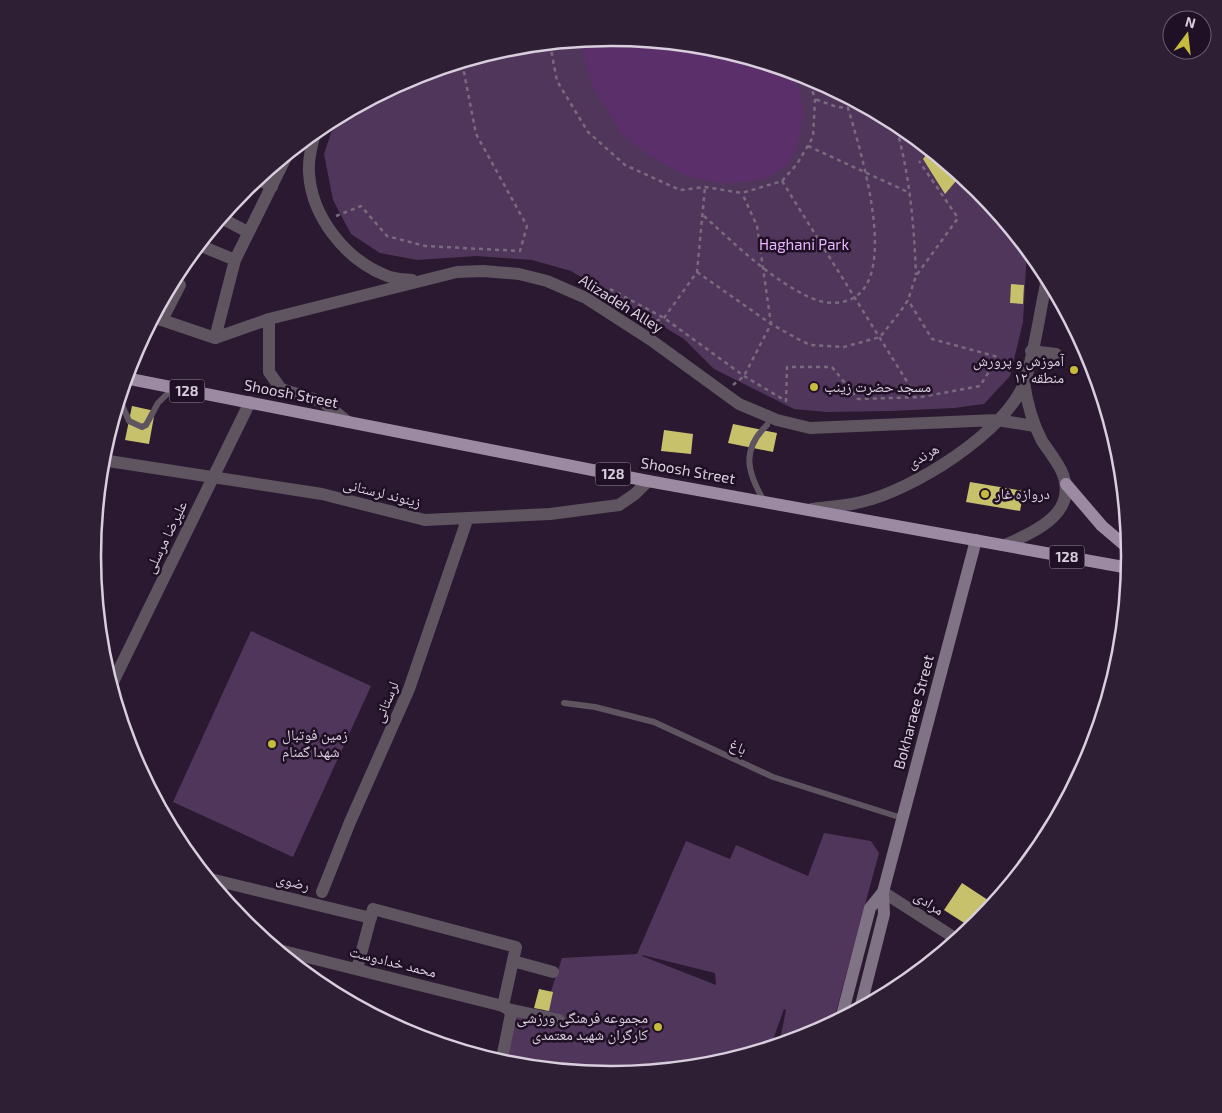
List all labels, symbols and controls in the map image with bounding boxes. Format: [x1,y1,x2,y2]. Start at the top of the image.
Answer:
north arrow [1162,10,1212,60]
text: N [1183,12,1198,31]
park label: Haghani Park [759,235,849,253]
street label: Alizadeh Alley [576,270,667,336]
place label: آموزش و پرورش منطقه ۱۲ [973,351,1065,386]
marker: آموزش و پرورش منطقه ۱۲ [1068,364,1080,376]
street label: Shoosh Street [243,375,340,411]
place label: مسجد حضرت زینب [824,377,931,396]
road number: 128 [170,380,204,402]
marker: مسجد حضرت زینب [808,381,820,393]
street label: هرندی [903,439,943,473]
street label: Shoosh Street [640,453,737,487]
road number: 128 [596,462,630,486]
street label: زینوند لرستانی [341,474,423,512]
place label: دروازه غار [994,484,1050,503]
marker: دروازه غار [979,488,991,500]
street label: علیرضا مرسلی [140,497,192,577]
road number: 128 [1050,546,1084,568]
street label: Bokharaee Street [889,652,937,771]
street label: لرستانی [368,678,404,726]
place label: زمین فوتبال شهدا گمنام [282,725,348,762]
street label: باغ [726,734,750,760]
marker: زمین فوتبال شهدا گمنام [266,738,278,750]
street label: رضوی [274,868,312,896]
street label: مرادی [910,886,948,920]
street label: محمد خدادوست [348,942,439,982]
place label: مجموعه فرهنگی ورزشی کارگران شهید معتمدی [517,1008,648,1045]
marker: مجموعه فرهنگی ورزشی کارگران شهید معتمدی [652,1021,664,1033]

